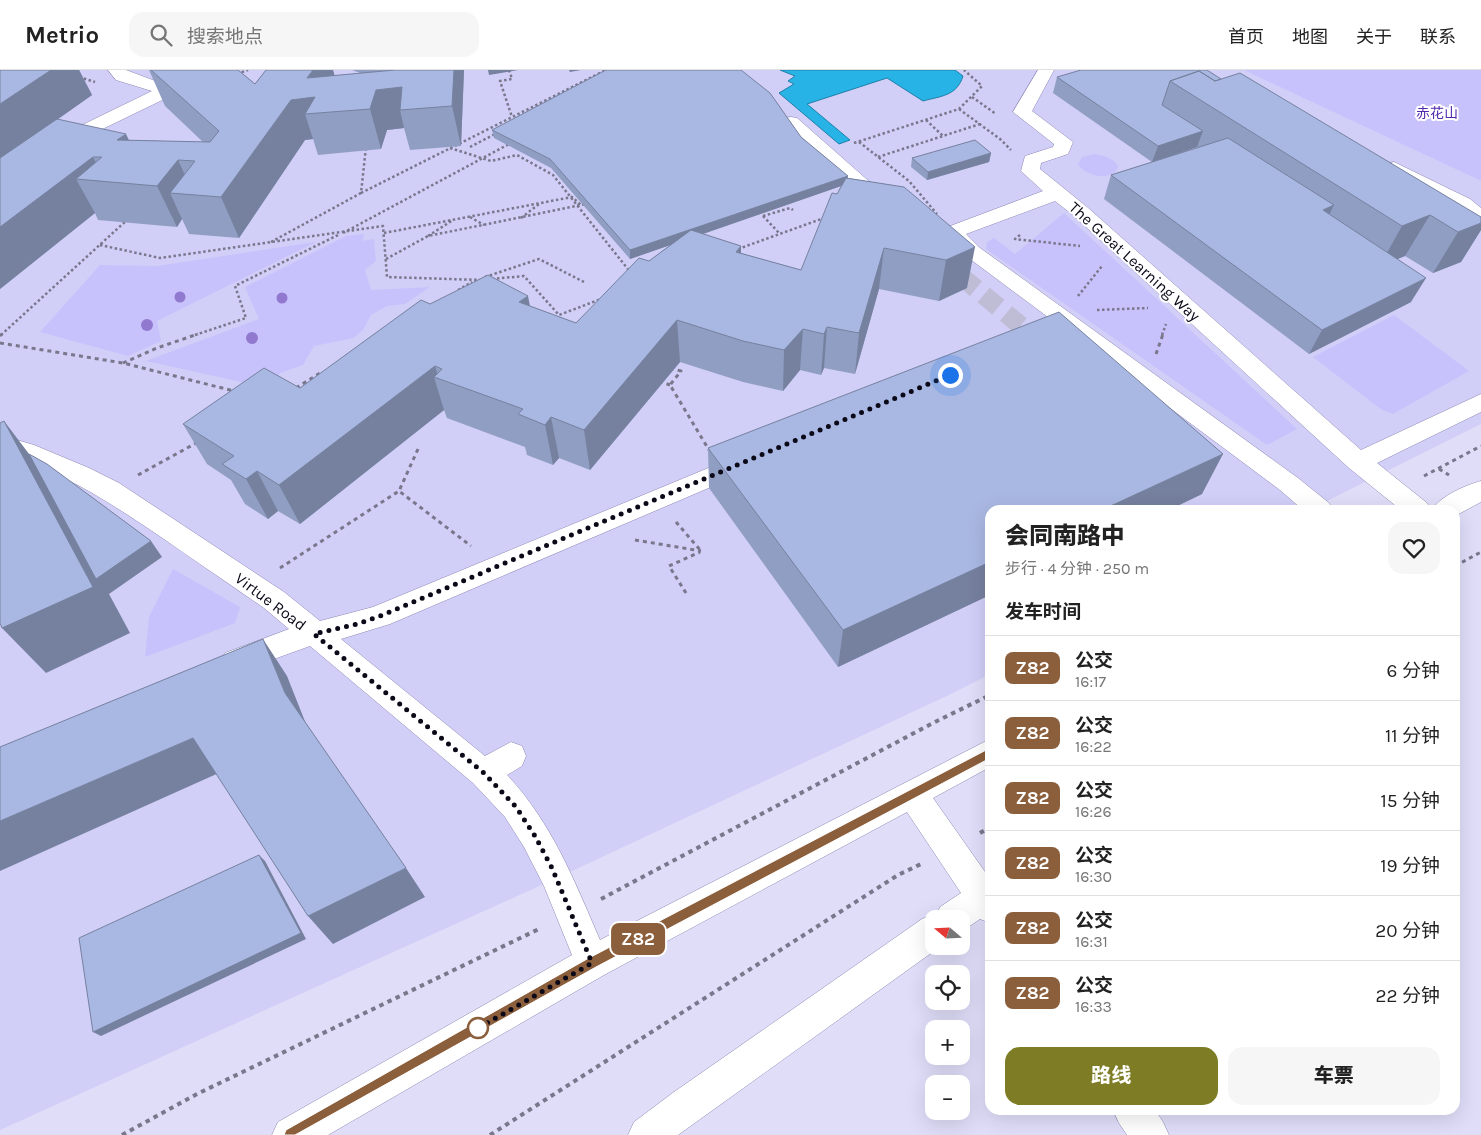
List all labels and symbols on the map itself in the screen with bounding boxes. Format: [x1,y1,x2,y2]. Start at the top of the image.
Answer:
park label: 赤花山 [1416,105,1458,122]
street label: The Great Learning Way [1065,197,1205,326]
your location [938,363,963,388]
street label: Virtue Road [231,569,310,634]
north arrow [925,910,970,955]
line badge: Z82 [609,923,667,955]
unlabelled marker [467,1017,489,1039]

